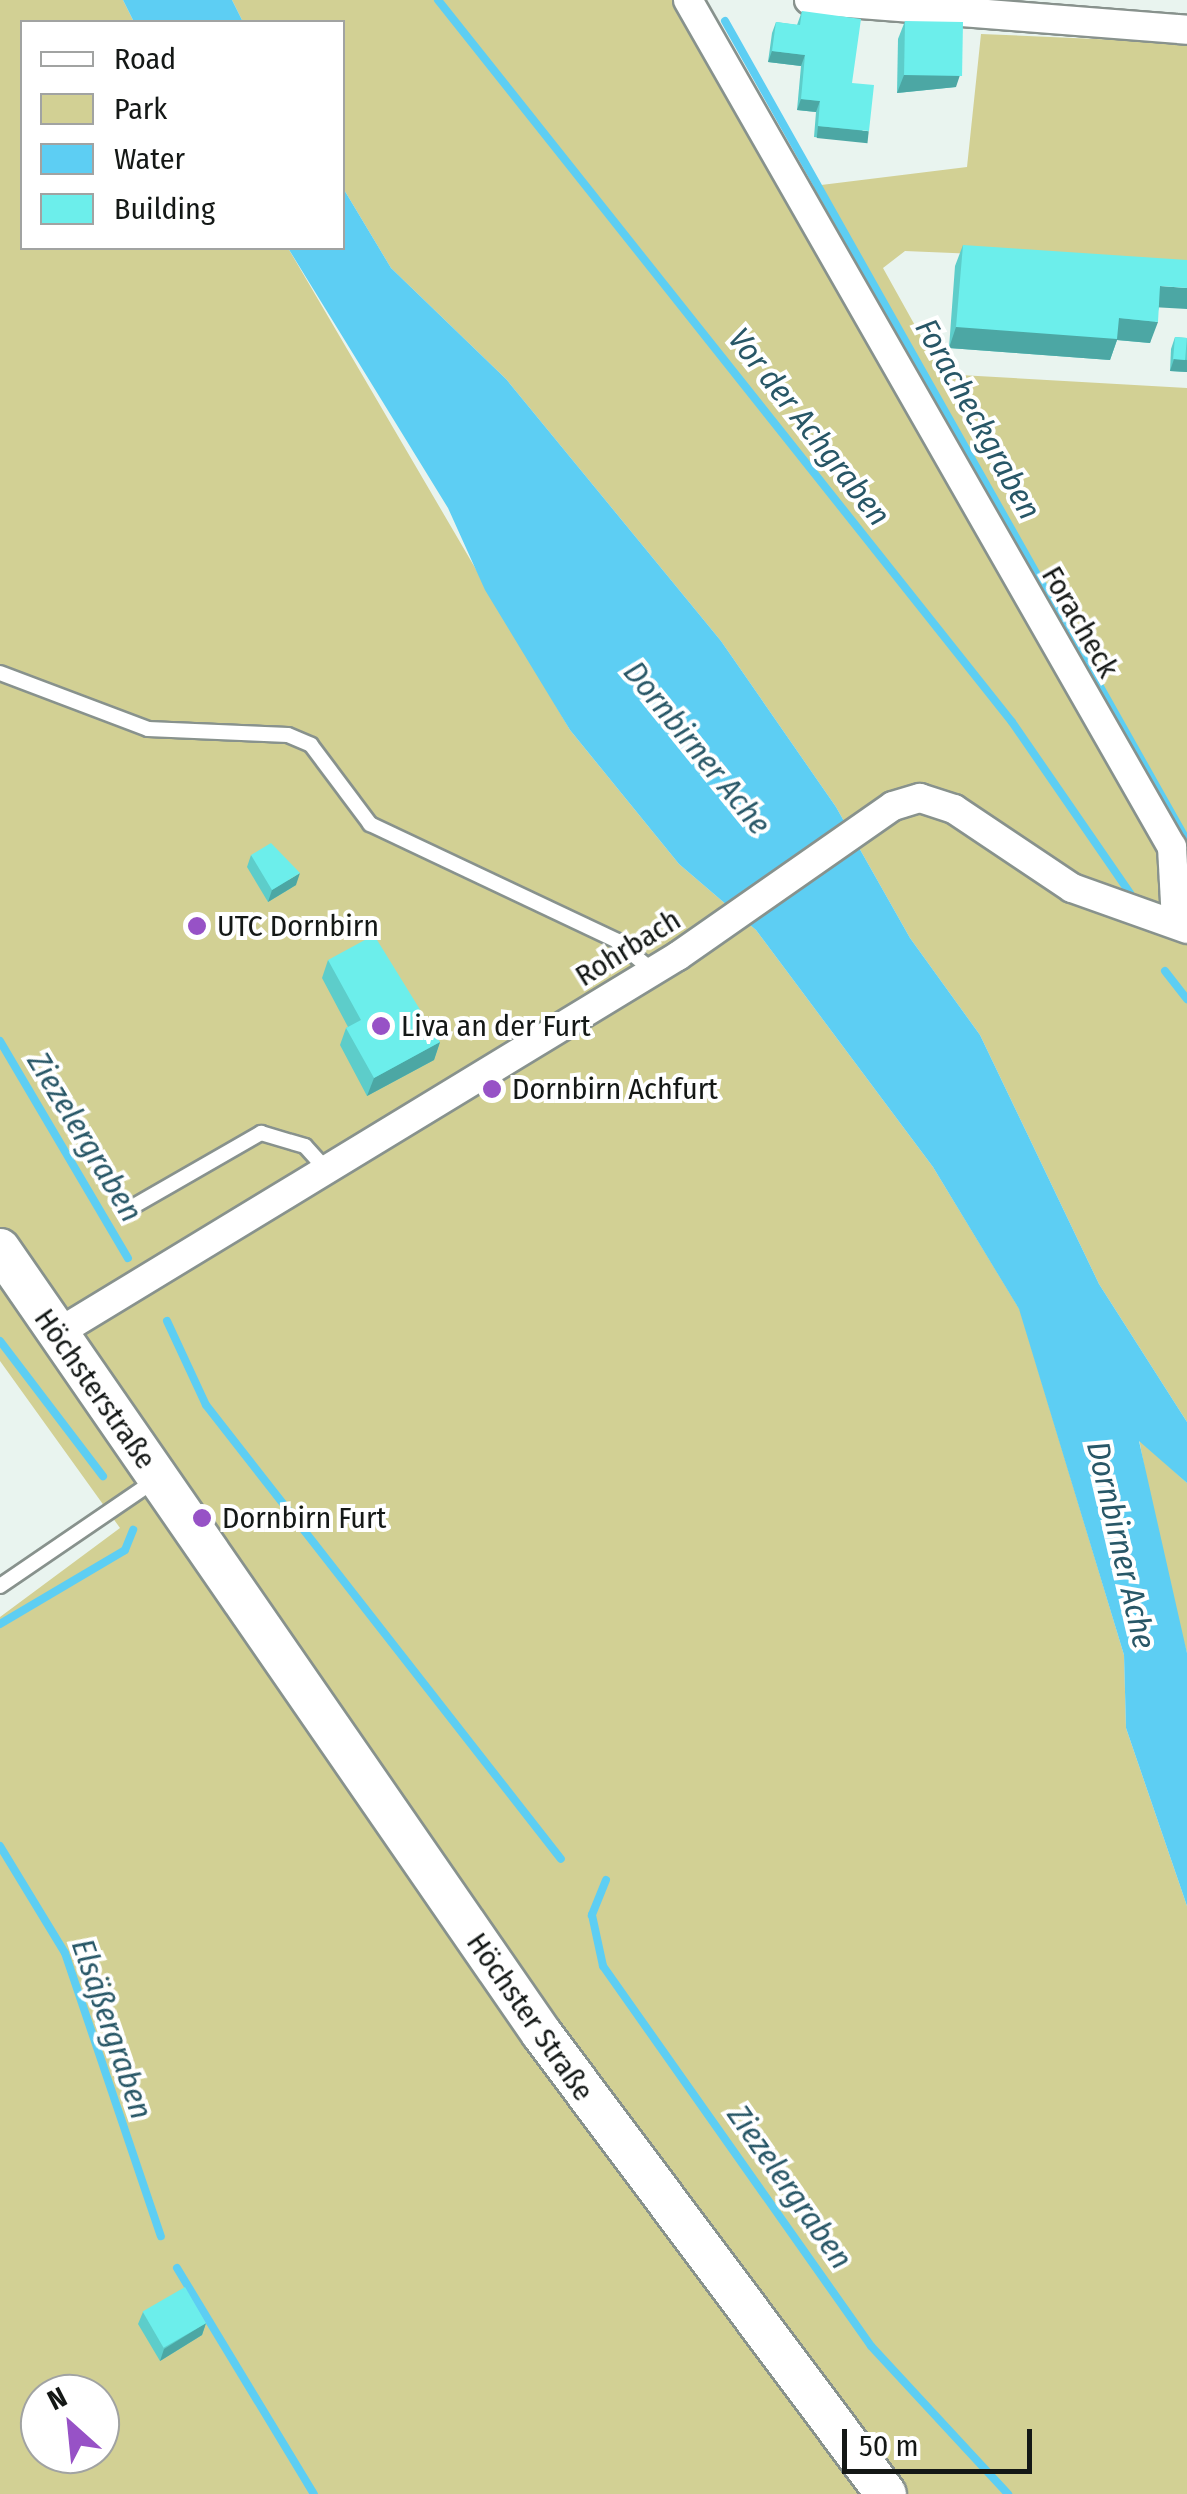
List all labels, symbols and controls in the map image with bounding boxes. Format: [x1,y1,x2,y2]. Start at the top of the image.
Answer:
legend [20,20,345,250]
text: Road [114,41,176,77]
text: Park [114,91,167,127]
text: Water [114,141,185,177]
text: Building [114,191,215,227]
water label: Foracheckgraben [907,312,1049,526]
water label: Vor der Achgraben [720,320,898,534]
street label: Foracheck [1034,560,1126,684]
water label: Dornbirner Ache [615,654,779,842]
street label: Rohrbach [569,902,687,994]
place label: UTC Dornbirn [217,908,379,944]
marker: UTC Dornbirn [186,915,208,937]
place label: Liva an der Furt [401,1008,591,1044]
marker: Liva an der Furt [370,1015,392,1037]
water label: Ziezelergraben [19,1045,151,1229]
place label: Dornbirn Achfurt [512,1071,718,1107]
marker: Dornbirn Achfurt [481,1078,503,1100]
street label: Höchsterstraße [27,1302,163,1476]
water label: Dornbirner Ache [1078,1437,1164,1653]
place label: Dornbirn Furt [222,1500,386,1536]
marker: Dornbirn Furt [191,1507,213,1529]
street label: Höchster Straße [459,1926,601,2108]
water label: Elsäßergraben [63,1934,161,2124]
water label: Ziezelergraben [719,2098,861,2276]
north arrow [20,2374,120,2474]
text: N [42,2380,72,2417]
scale bar [847,2409,1037,2471]
text: 50 m [859,2428,919,2464]

